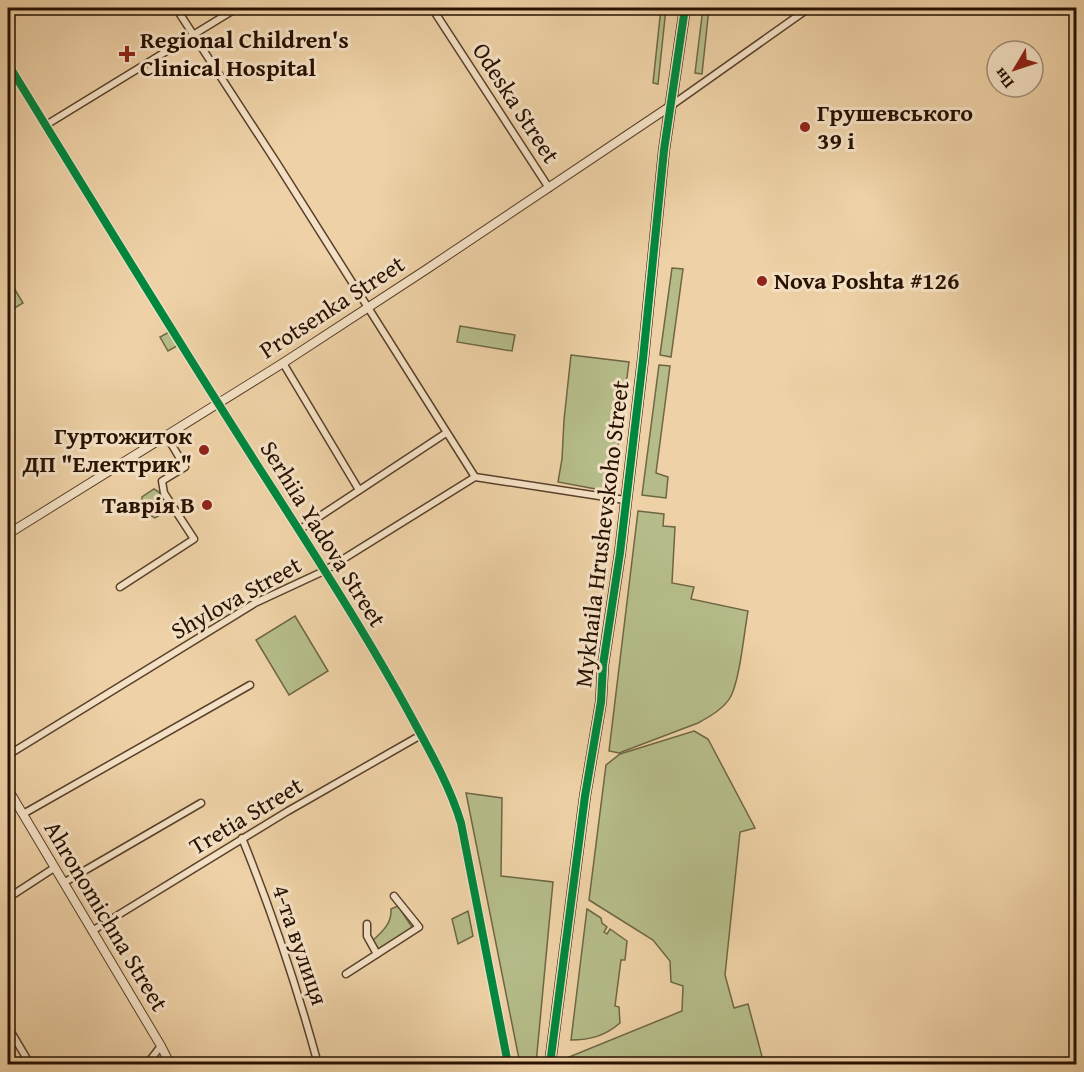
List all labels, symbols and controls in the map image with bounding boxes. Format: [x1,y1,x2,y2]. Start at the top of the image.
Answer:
place label: Regional Children's Clinical Hospital [140,22,349,85]
street label: Odeska Street [464,35,569,170]
north arrow [985,39,1045,99]
marker: Regional Children's Clinical Hospital [118,45,136,63]
text: Пн [987,63,1019,94]
place label: Грушевського 39 і [817,95,973,158]
marker: Грушевського 39 і [798,120,812,134]
street label: Protsenka Street [252,246,412,367]
place label: Nova Poshta #126 [774,263,959,298]
marker: Nova Poshta #126 [755,274,769,288]
street label: Mykhaila Hrushevskoho Street [565,378,638,689]
place label: Гуртожиток ДП "Електрик" [22,418,192,481]
street label: Serhiia Yadova Street [252,434,395,634]
marker: Гуртожиток ДП "Електрик" [197,443,211,457]
place label: Таврія В [102,487,195,522]
marker: Таврія В [200,498,214,512]
street label: Shylova Street [164,547,308,648]
street label: Tretia Street [182,768,310,863]
street label: Ahronomichna Street [36,814,177,1018]
street label: 4-та вулиця [264,880,337,1010]

